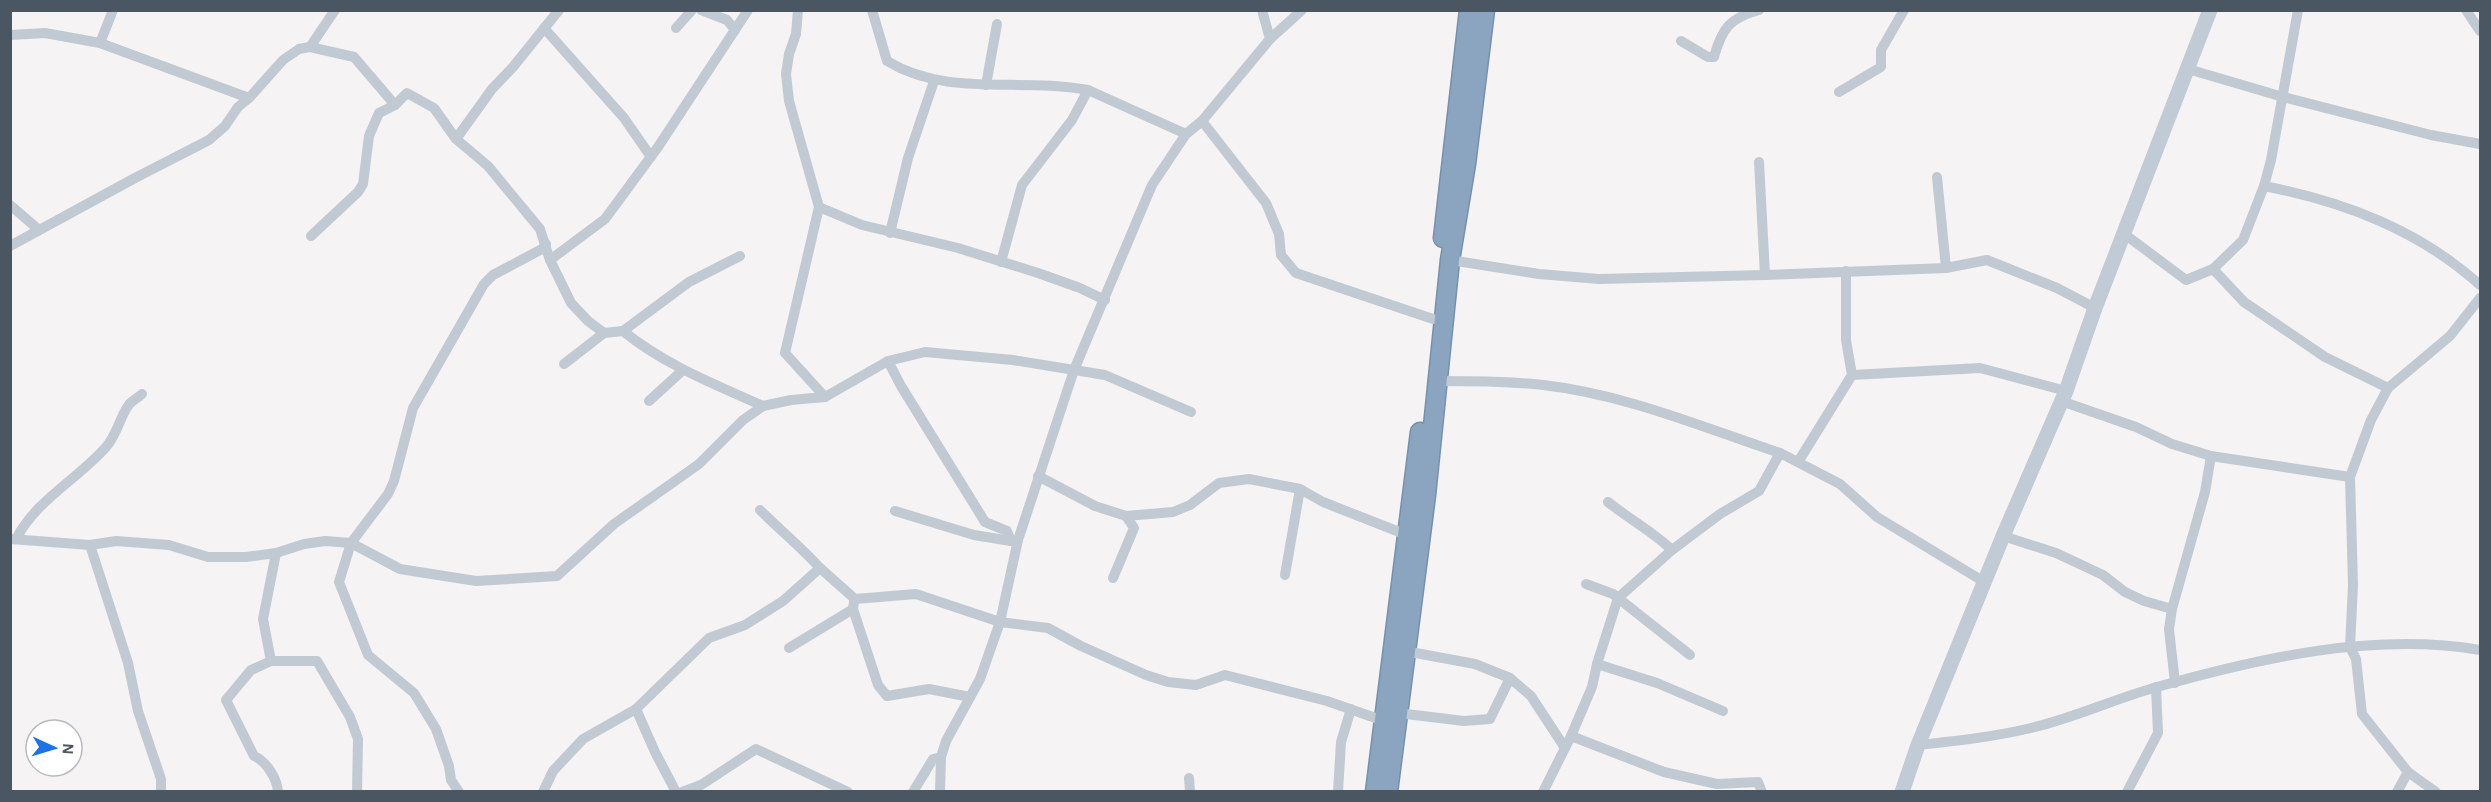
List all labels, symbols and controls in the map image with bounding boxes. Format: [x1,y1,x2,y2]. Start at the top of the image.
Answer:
north arrow [24,718,84,778]
text: N [60,743,76,755]

